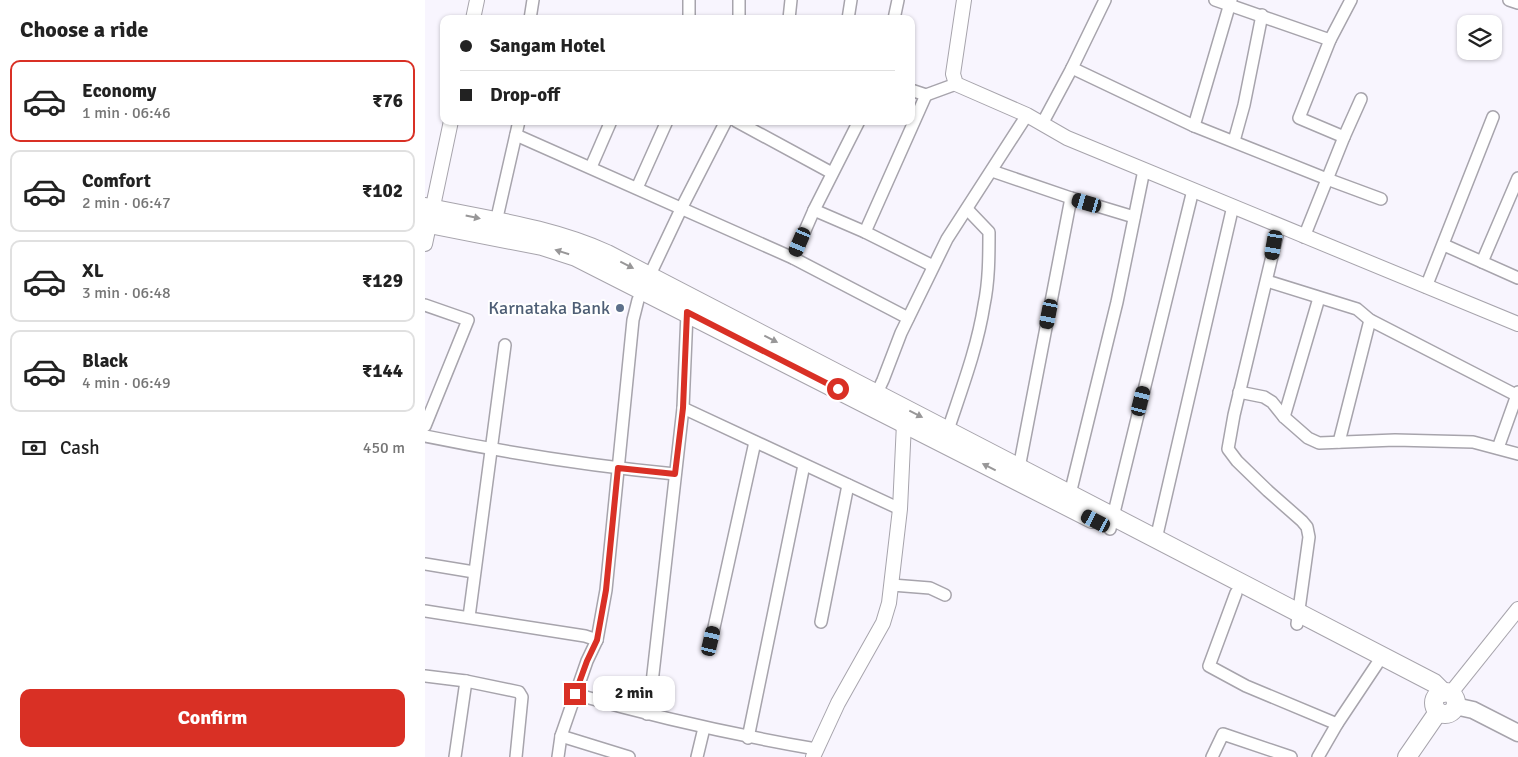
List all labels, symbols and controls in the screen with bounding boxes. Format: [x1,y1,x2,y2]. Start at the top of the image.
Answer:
map controls [1457,15,1502,60]
button: layers [1457,15,1502,60]
text: Choose a ride [20,16,148,43]
text: Sangam Hotel [490,34,606,58]
icon: car [22,79,67,124]
text: Economy [82,79,156,103]
text: Drop-off [490,83,560,107]
text: ₹76 [372,89,403,113]
text: 1 min · 06:46 [82,103,171,123]
icon: car [22,169,67,214]
text: Comfort [82,169,151,193]
text: ₹102 [362,179,403,203]
car [1070,192,1103,214]
text: 2 min · 06:47 [82,193,171,213]
one-way arrow [465,213,480,221]
car [787,225,812,259]
car [1264,229,1283,261]
one-way arrow [555,248,570,256]
icon: car [22,259,67,304]
text: XL [82,259,104,283]
one-way arrow [620,261,634,269]
text: ₹129 [362,269,403,293]
text: 3 min · 06:48 [82,283,171,303]
place label: Karnataka Bank [488,297,610,319]
car [1038,298,1059,330]
marker: Karnataka Bank [614,302,626,314]
one-way arrow [765,335,778,344]
icon: car [22,349,67,394]
text: Black [82,349,128,373]
text: ₹144 [362,359,403,383]
text: 4 min · 06:49 [82,373,171,393]
route start [827,378,849,400]
car [1130,385,1151,417]
one-way arrow [908,410,923,418]
icon: cash [20,434,48,462]
text: Cash [60,436,100,460]
text: 450 m [363,438,405,458]
one-way arrow [982,463,996,471]
car [1079,508,1112,534]
car [700,625,721,657]
callout: 2 min [593,676,675,712]
route end [564,683,586,705]
text: 2 min [615,683,653,703]
button: Confirm [20,689,405,747]

